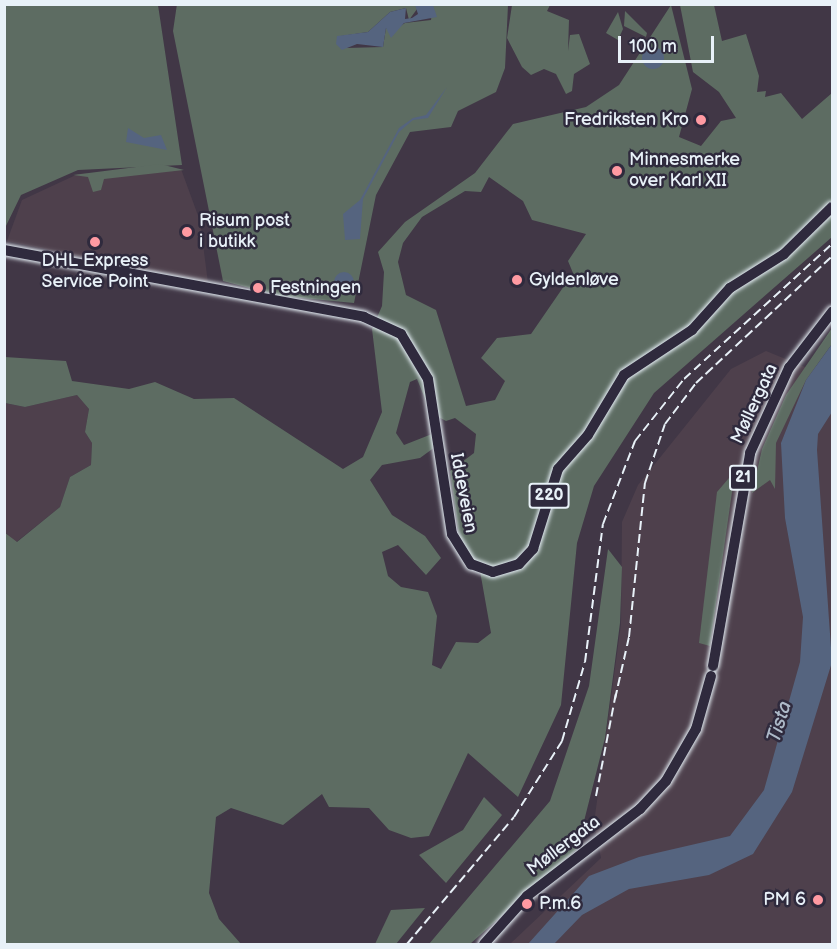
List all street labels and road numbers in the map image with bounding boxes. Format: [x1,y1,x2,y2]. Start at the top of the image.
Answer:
street label: Møllergata [727,360,783,448]
street label: Iddeveien [445,451,481,535]
road number: 21 [728,465,758,491]
road number: 220 [528,483,570,509]
street label: Møllergata [523,811,605,881]

